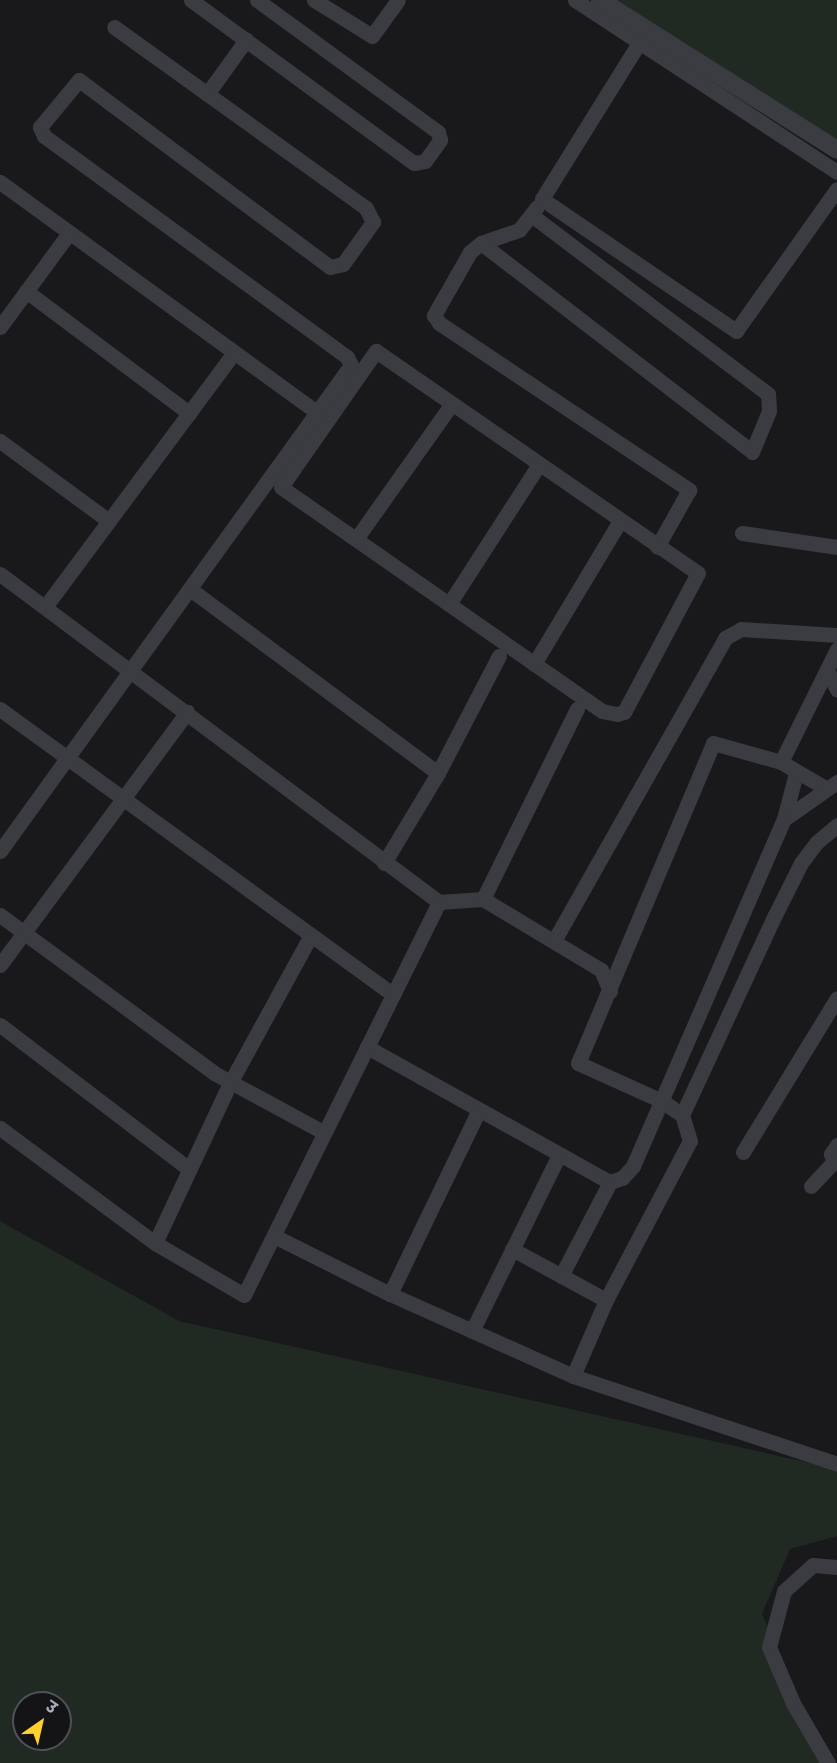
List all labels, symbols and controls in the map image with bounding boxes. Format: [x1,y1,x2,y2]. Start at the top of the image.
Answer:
north arrow [12,1691,72,1751]
text: उ [41,1695,61,1719]

